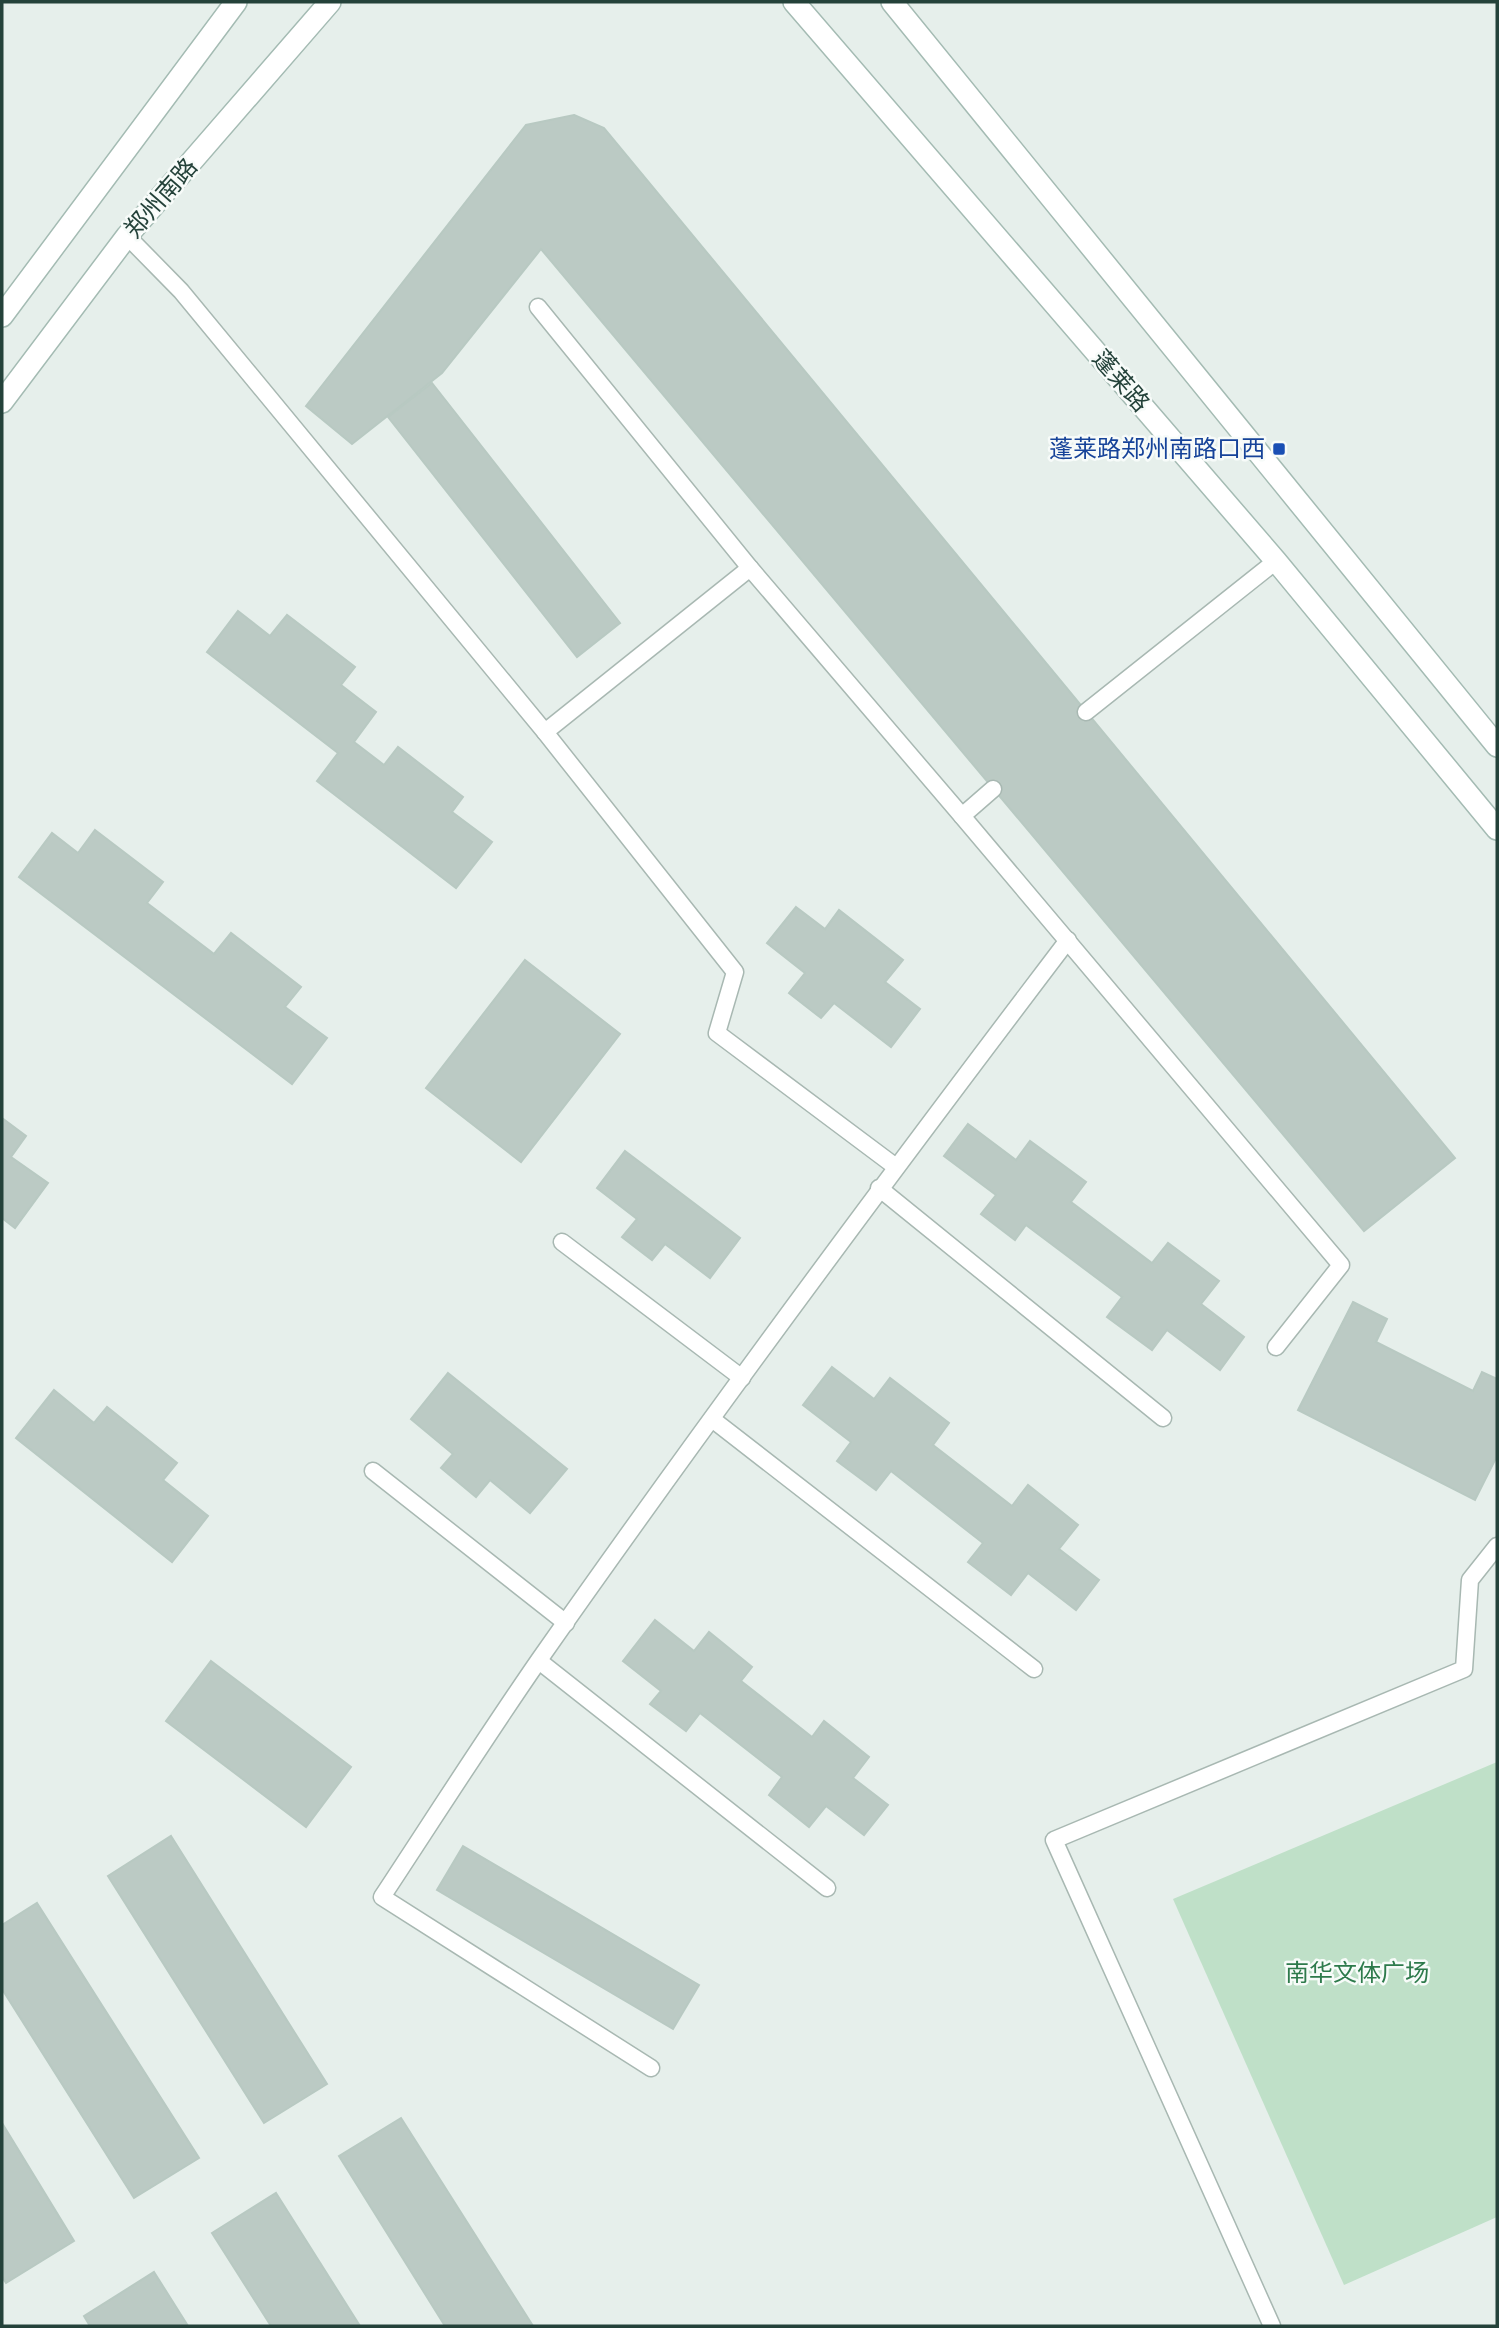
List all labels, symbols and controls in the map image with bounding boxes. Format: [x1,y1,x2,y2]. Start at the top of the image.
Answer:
street label: 郑州南路 [119,153,202,243]
street label: 蓬莱路 [1088,345,1155,417]
place label: 蓬莱路郑州南路口西 [1049,435,1265,462]
marker: 蓬莱路郑州南路口西 [1271,441,1287,457]
park label: 南华文体广场 [1285,1959,1429,1986]

